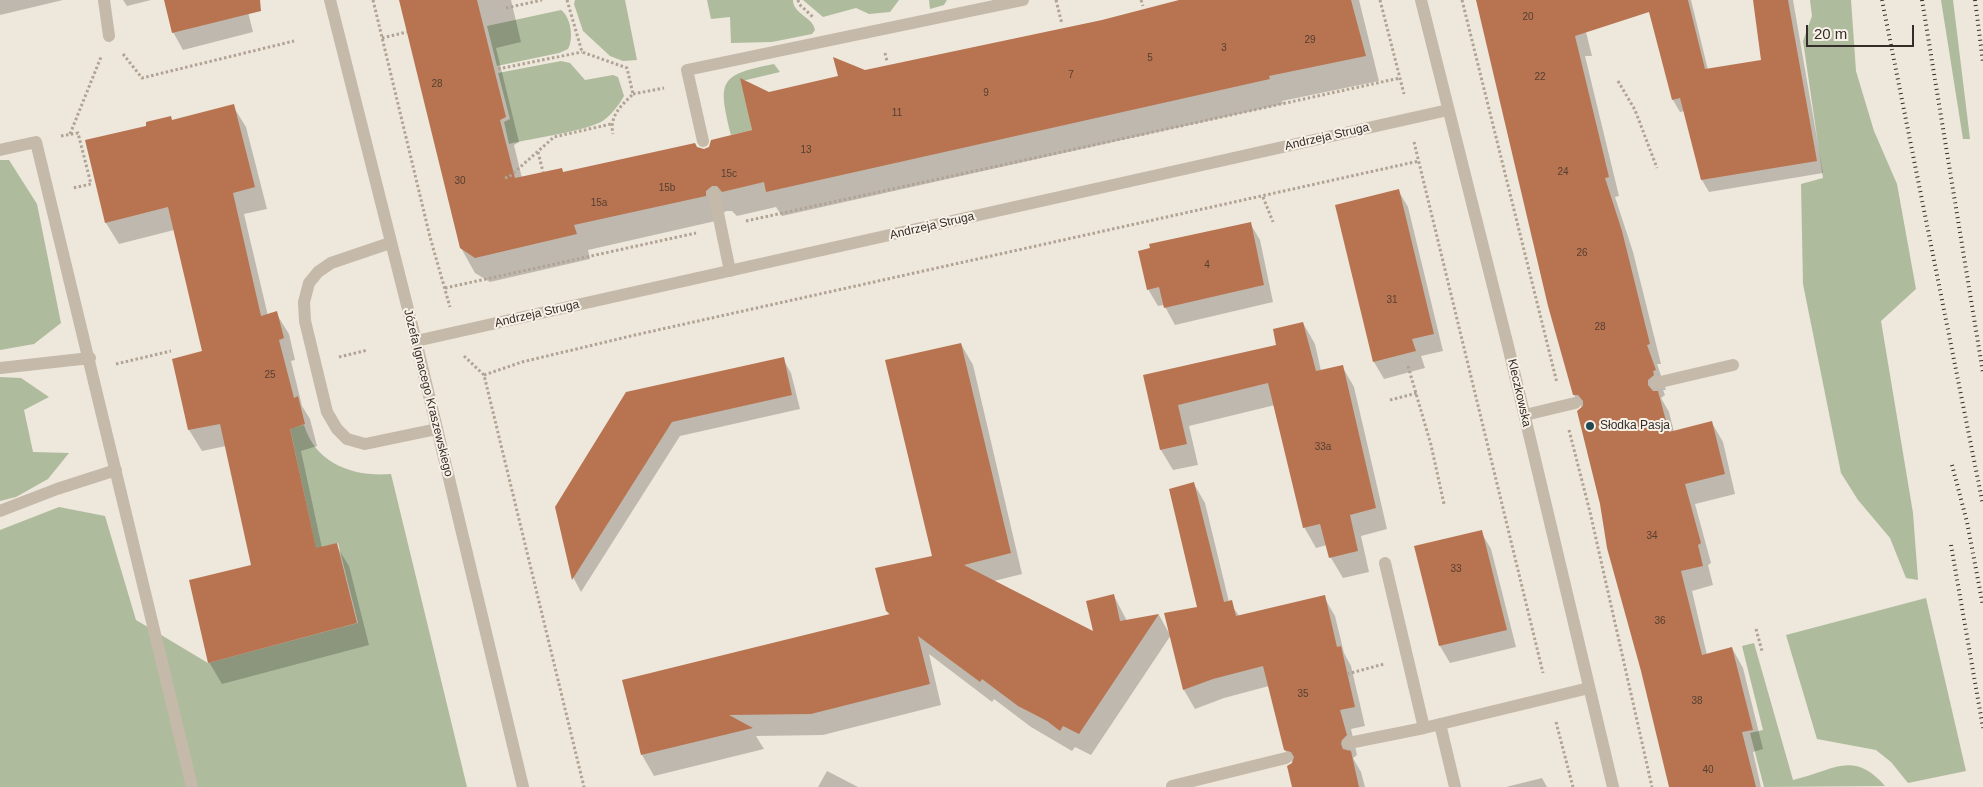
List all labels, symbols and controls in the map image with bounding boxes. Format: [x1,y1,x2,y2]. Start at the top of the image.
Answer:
house number: 20 [1522,11,1534,23]
scale bar [1808,15,1916,47]
text: 20 m [1814,25,1847,42]
house number: 29 [1304,34,1316,46]
house number: 3 [1221,42,1227,54]
house number: 5 [1147,52,1153,64]
house number: 7 [1068,69,1074,81]
house number: 22 [1534,71,1546,83]
house number: 28 [431,78,443,90]
house number: 9 [983,87,989,99]
house number: 11 [892,107,902,119]
street label: Andrzeja Struga [1283,120,1371,154]
house number: 13 [800,144,812,156]
house number: 24 [1557,166,1569,178]
house number: 15c [721,168,737,180]
house number: 30 [454,175,466,187]
house number: 15b [659,182,675,194]
house number: 15a [591,197,607,209]
street label: Andrzeja Struga [888,209,976,243]
house number: 26 [1576,247,1588,259]
house number: 4 [1204,259,1210,271]
house number: 31 [1386,294,1398,306]
street label: Andrzeja Struga [493,297,581,331]
street label: Józefa Ignacego Kraszewskiego [400,308,456,478]
house number: 28 [1594,321,1606,333]
street label: Kleczkowska [1504,358,1534,428]
house number: 25 [264,369,276,381]
place label: Słodka Pasja [1600,419,1670,433]
marker: Słodka Pasja [1584,420,1596,432]
house number: 33a [1315,441,1331,453]
house number: 34 [1646,530,1658,542]
house number: 33 [1450,563,1462,575]
house number: 36 [1654,615,1666,627]
house number: 35 [1297,688,1309,700]
house number: 38 [1691,695,1703,707]
house number: 40 [1702,764,1714,776]

